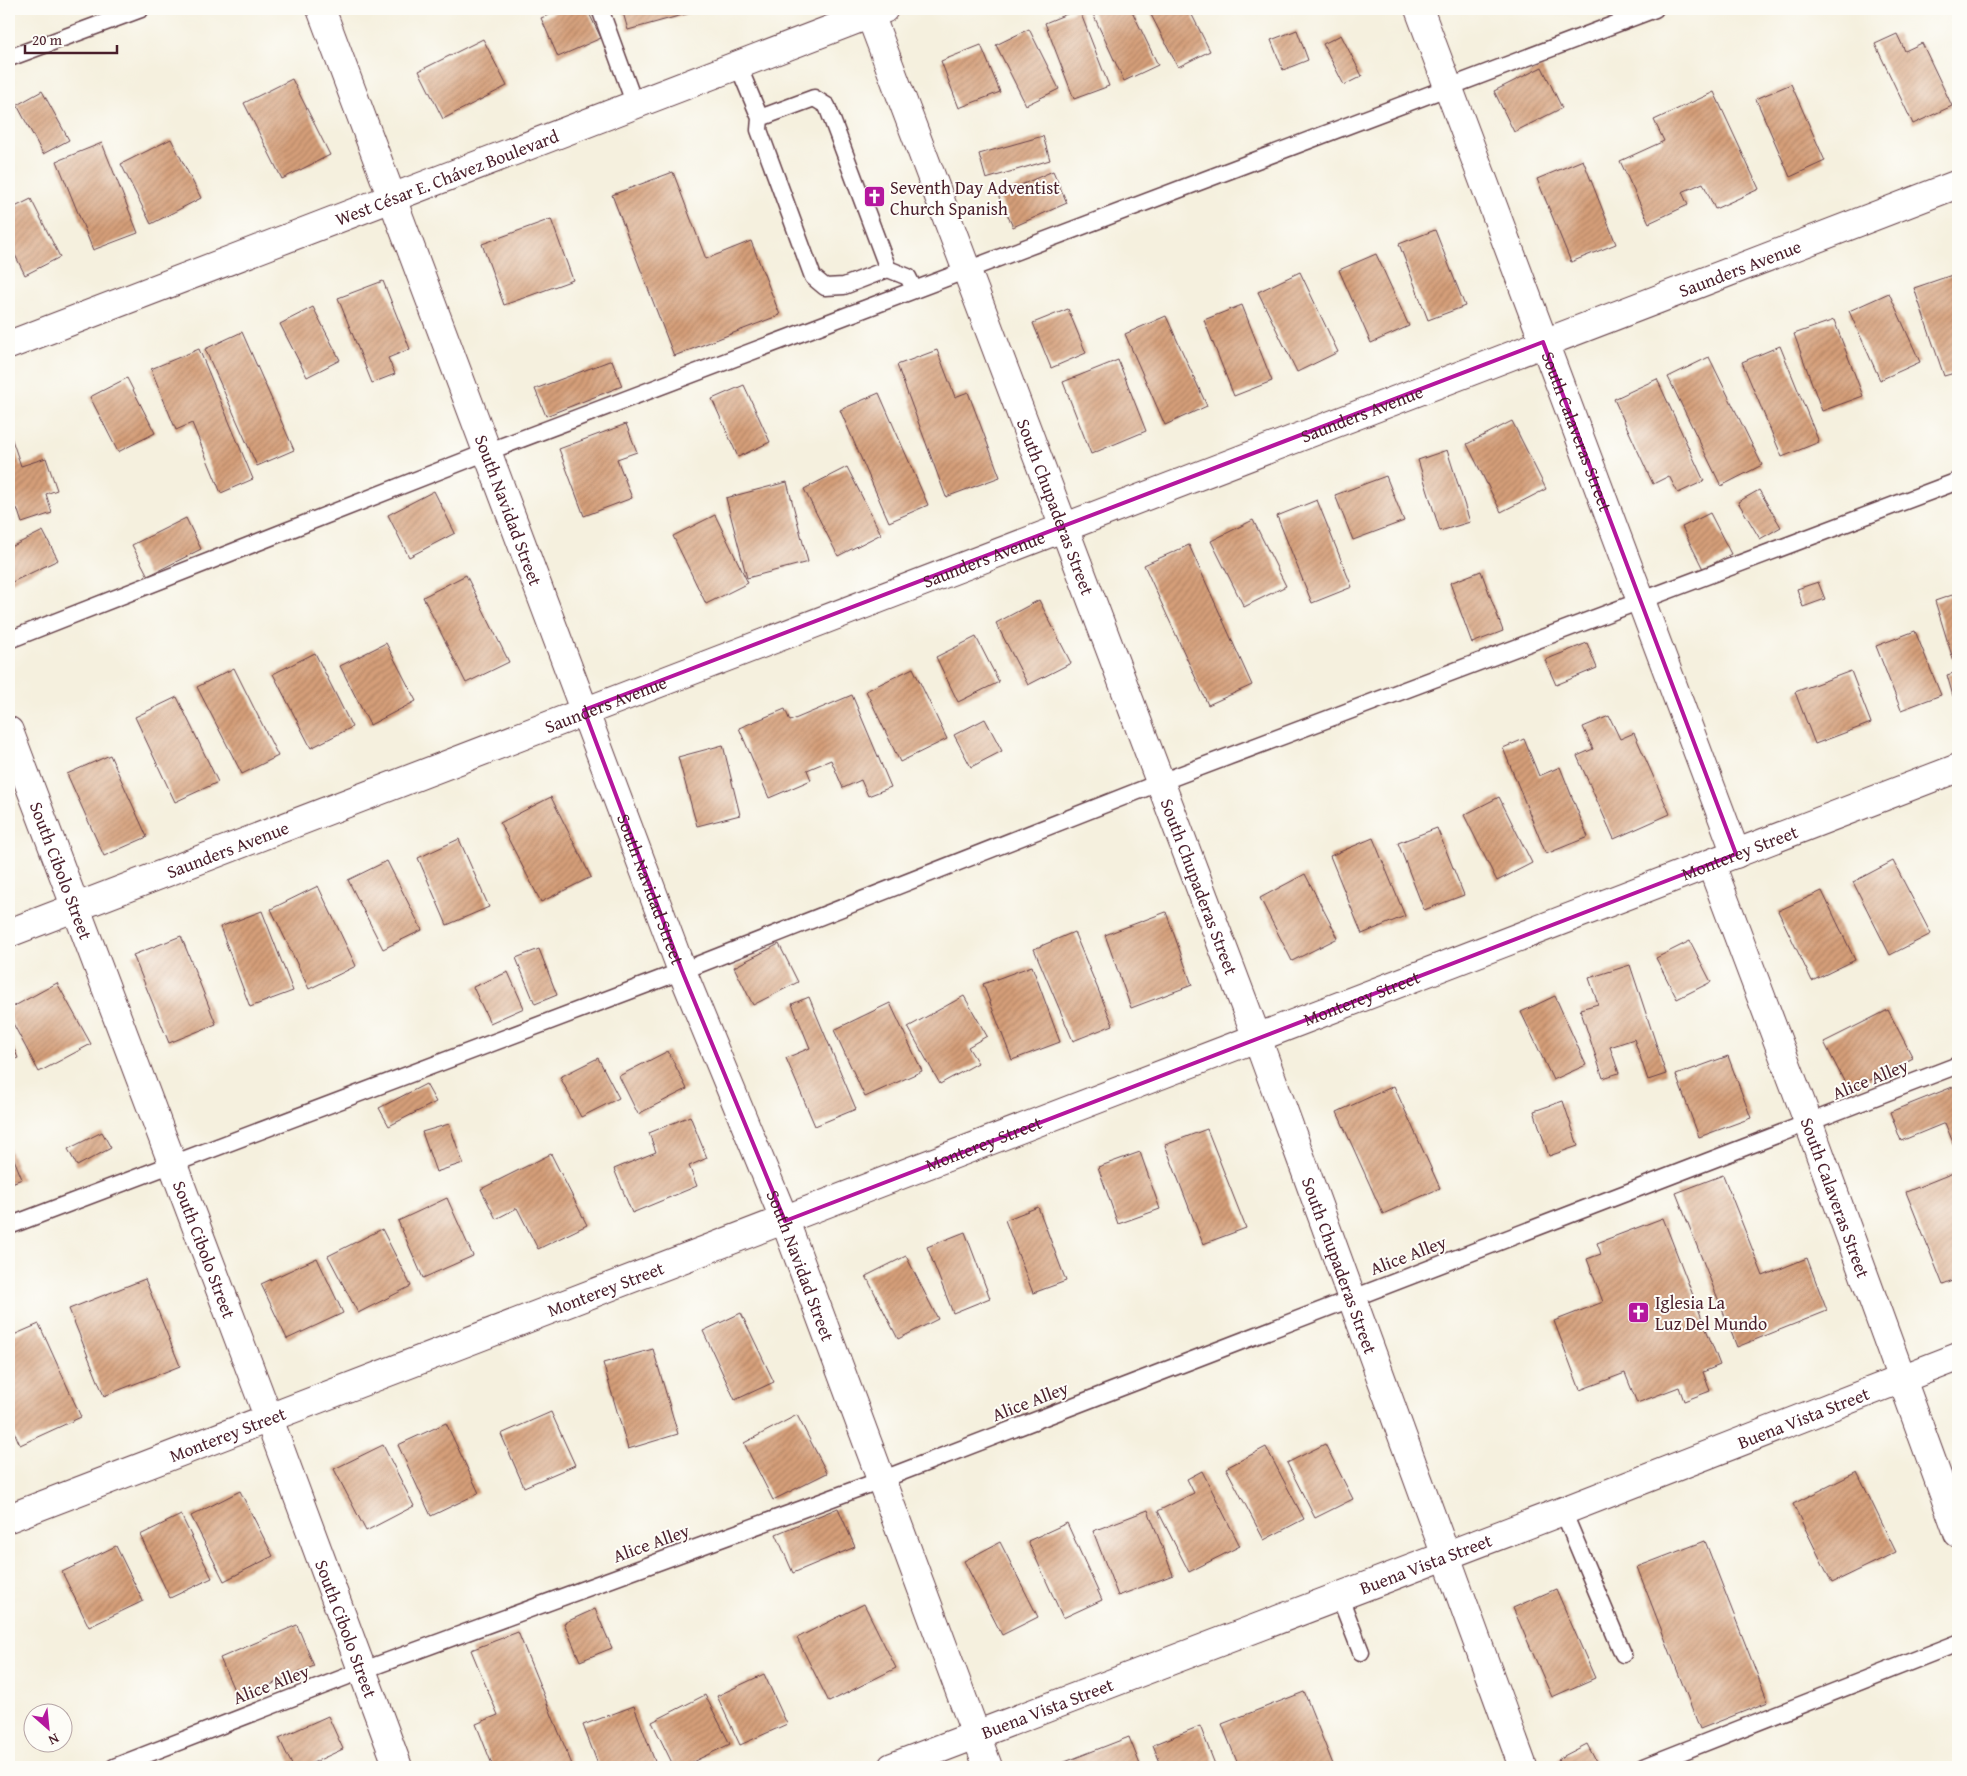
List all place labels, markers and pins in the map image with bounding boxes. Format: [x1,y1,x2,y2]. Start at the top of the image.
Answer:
place label: Seventh Day Adventist Church Spanish [890,174,1060,222]
church icon: Seventh Day Adventist Church Spanish [862,185,886,209]
place label: Iglesia La Luz Del Mundo [1655,1289,1767,1337]
church icon: Iglesia La Luz Del Mundo [1627,1300,1651,1324]

